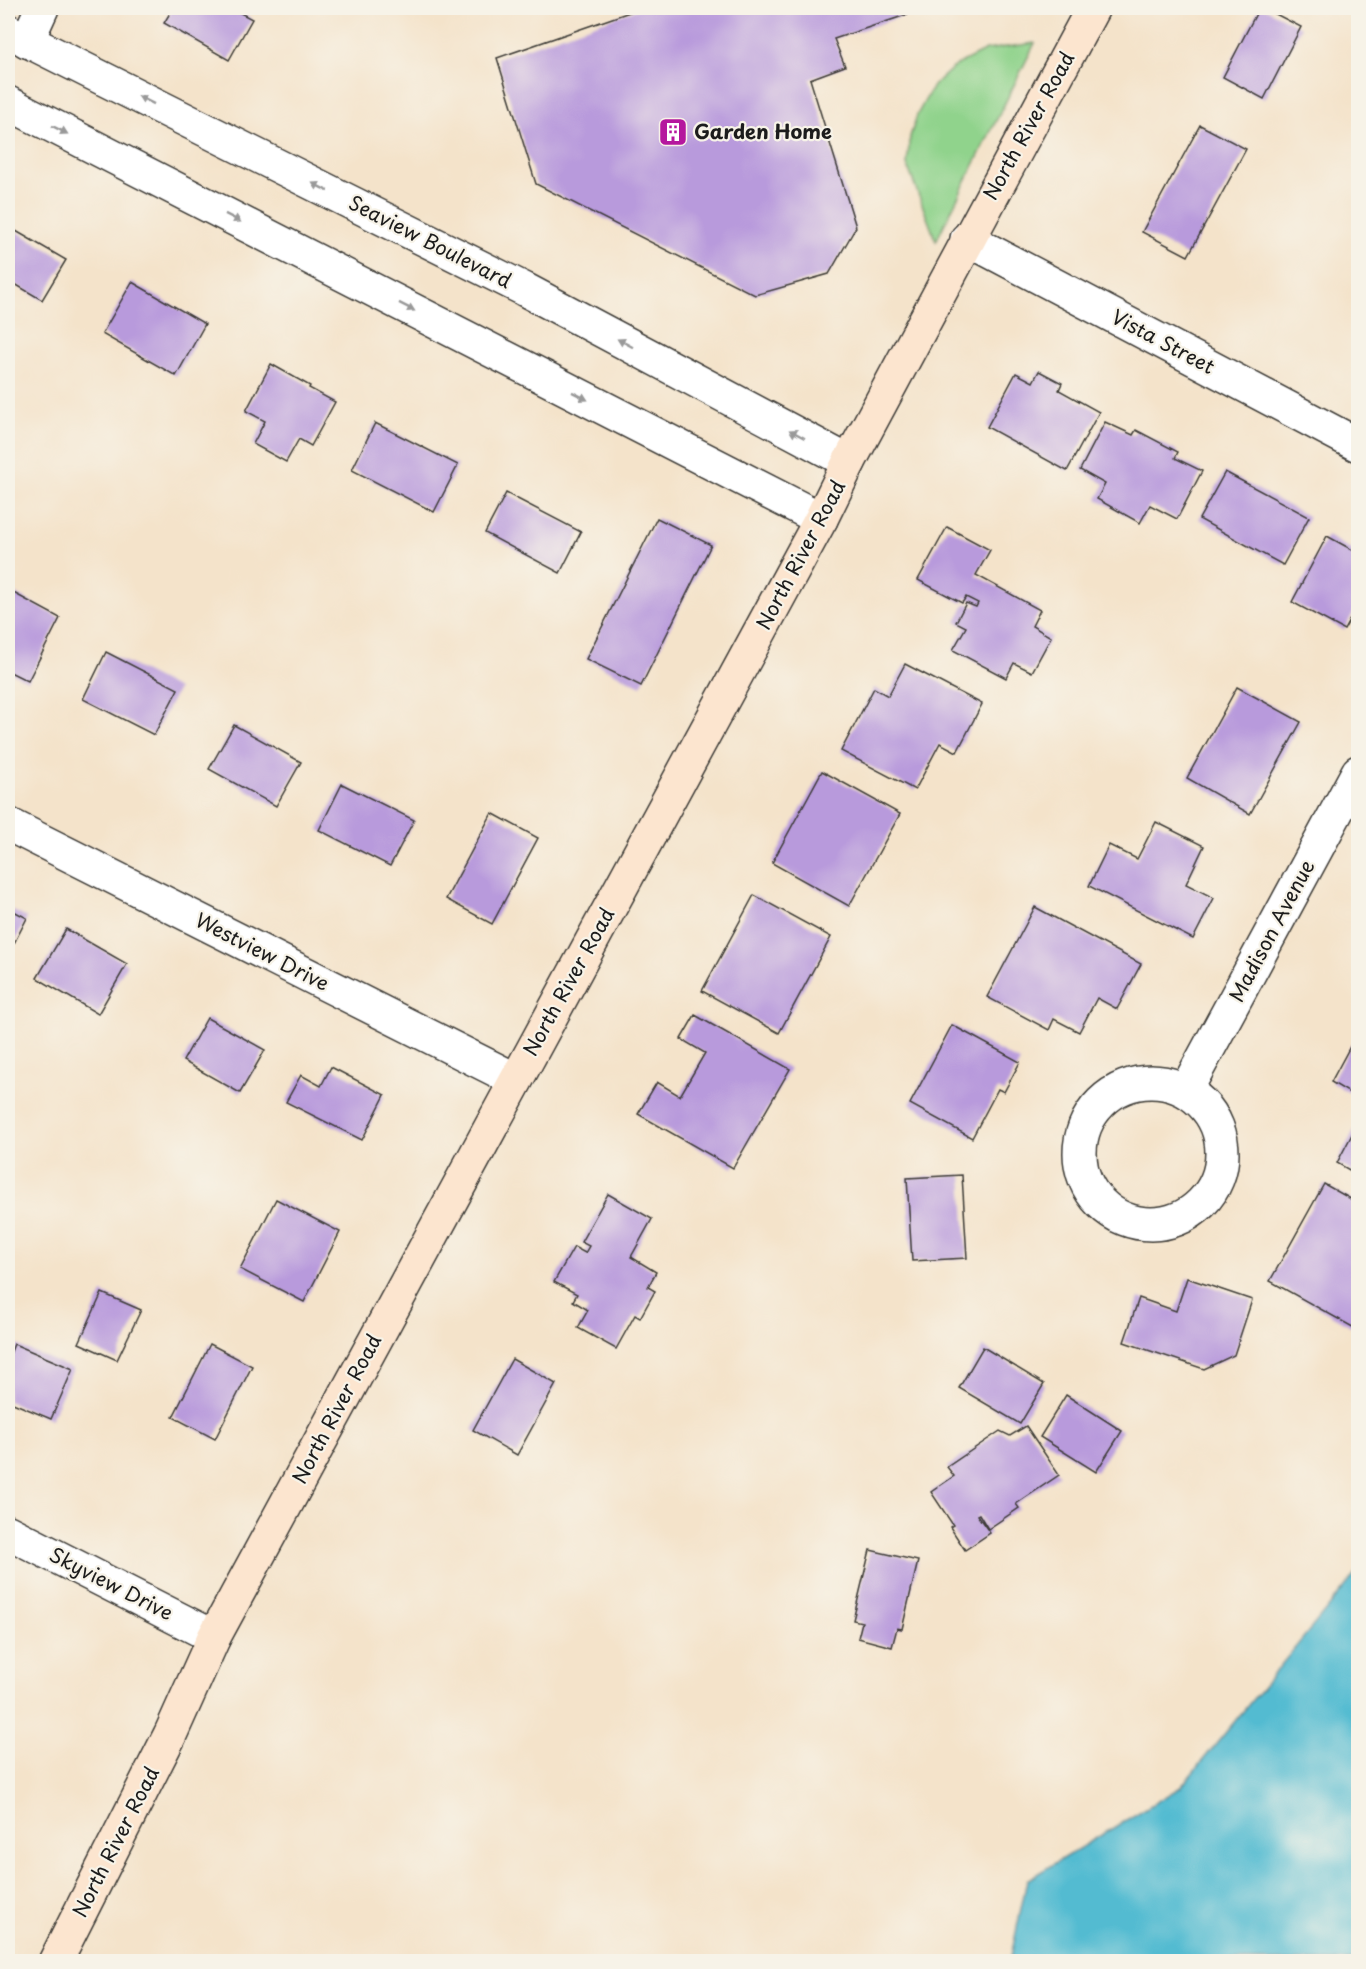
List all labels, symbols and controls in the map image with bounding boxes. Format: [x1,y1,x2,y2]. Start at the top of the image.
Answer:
street label: North River Road [975,46,1081,205]
one-way arrow [137,95,154,105]
building icon: Garden Home [657,116,689,148]
place label: Garden Home [694,116,832,146]
one-way arrow [51,125,68,134]
one-way arrow [312,183,329,192]
street label: Seaview Boulevard [344,187,517,295]
one-way arrow [225,214,242,223]
street label: Vista Street [1106,301,1221,381]
one-way arrow [398,302,415,312]
one-way arrow [616,338,633,348]
one-way arrow [572,391,589,401]
one-way arrow [789,429,806,439]
street label: North River Road [748,474,852,635]
street label: Madison Avenue [1221,854,1321,1007]
street label: North River Road [515,902,621,1061]
street label: Westview Drive [190,904,335,998]
street label: North River Road [284,1328,388,1489]
street label: Skyview Drive [44,1539,179,1627]
street label: North River Road [64,1761,166,1922]

